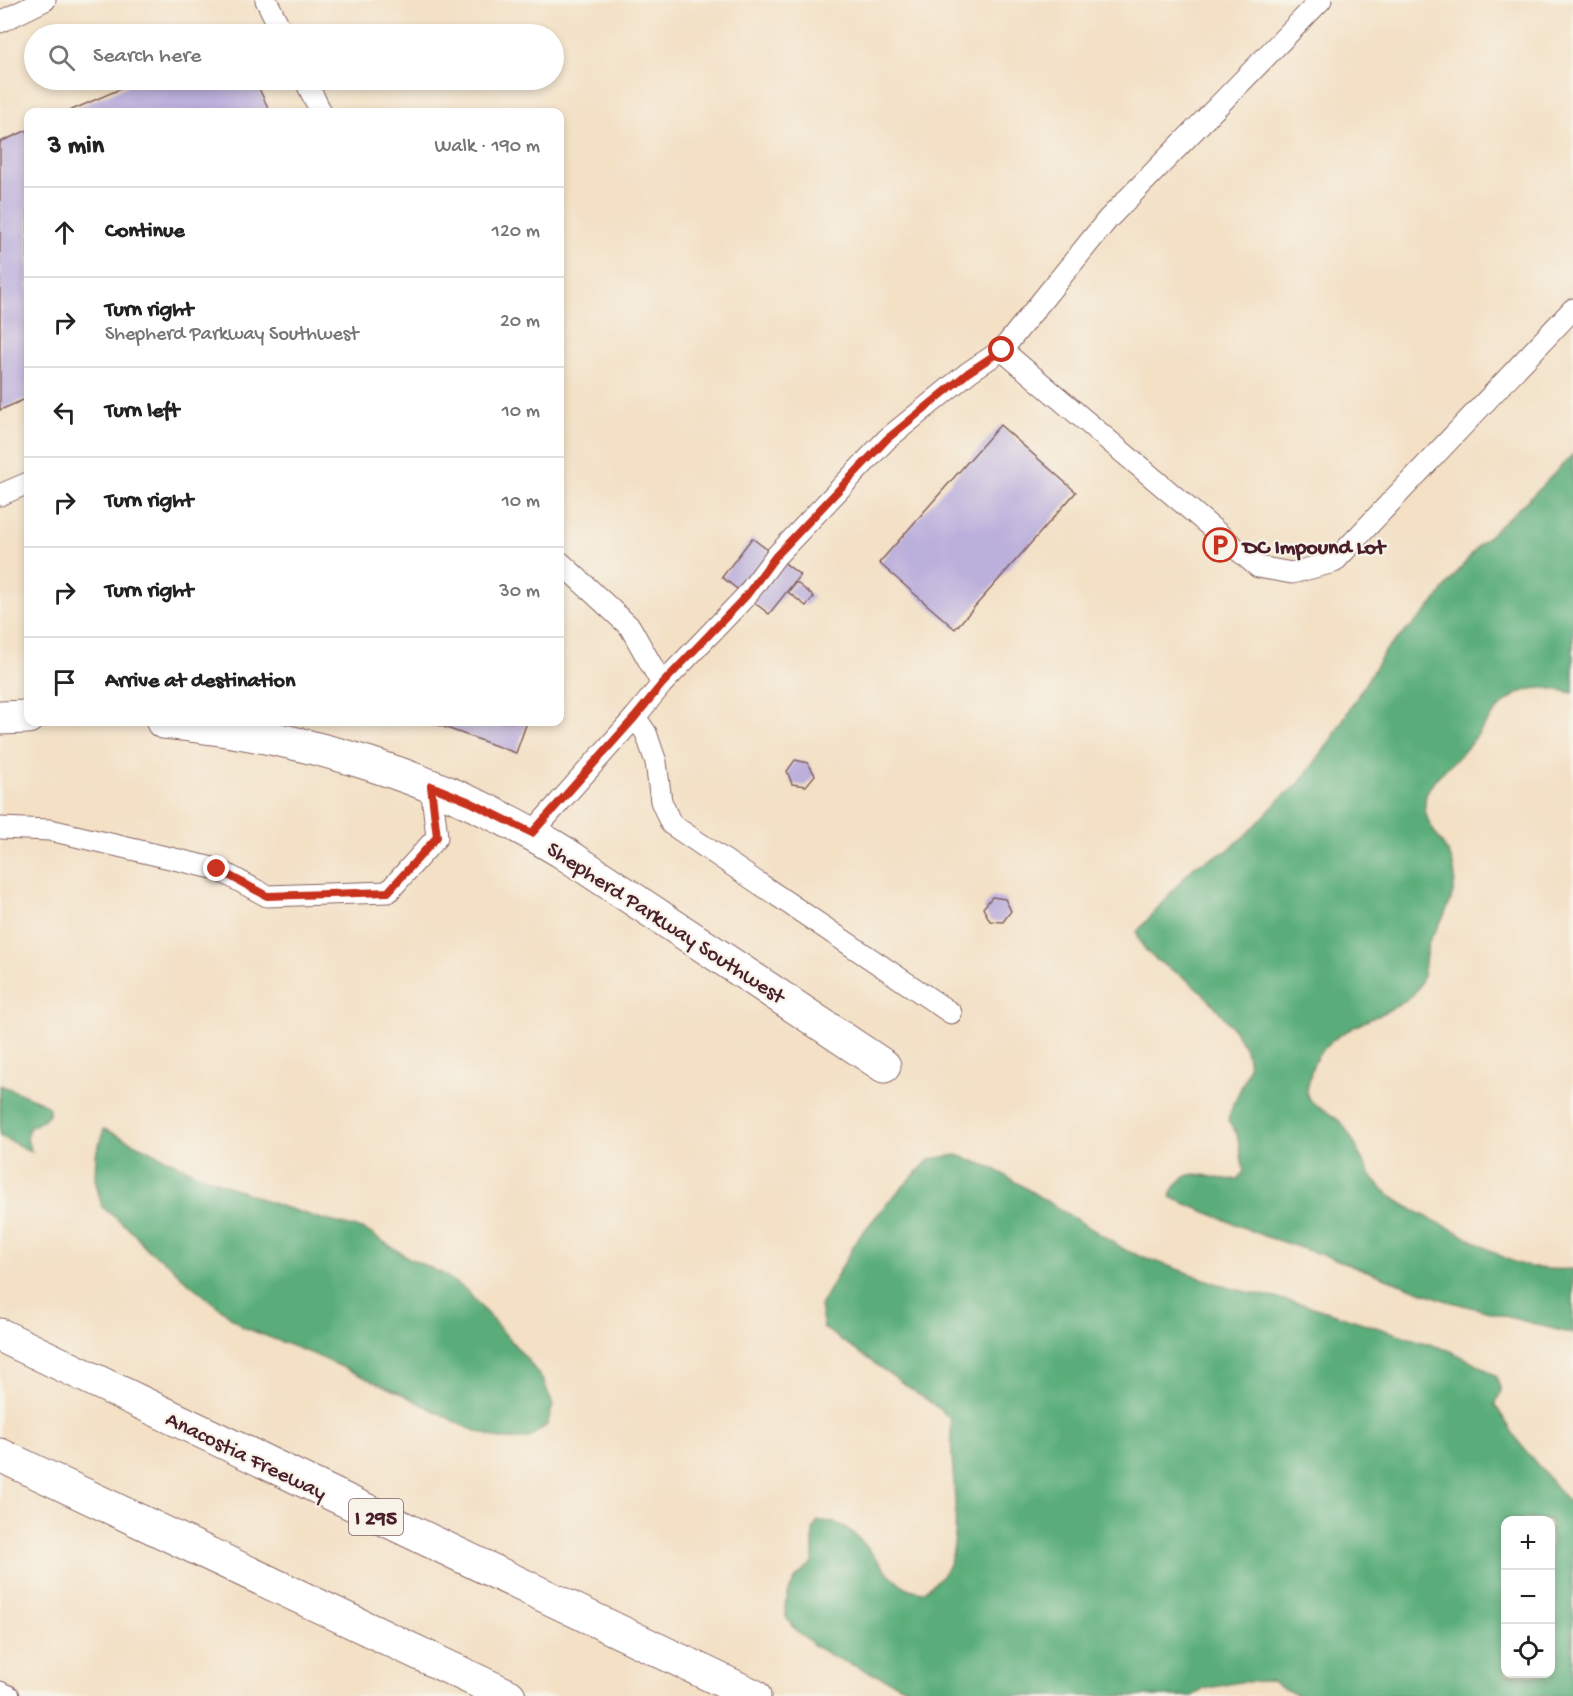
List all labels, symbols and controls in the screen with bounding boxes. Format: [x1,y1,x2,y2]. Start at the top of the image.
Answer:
search box [24,24,564,90]
icon: search [45,41,78,74]
text: Search here [93,44,201,70]
text: 3 min [48,132,104,163]
text: Walk · 190 m [434,136,540,159]
icon: ahead [48,216,81,249]
text: Continue [105,219,185,245]
text: 120 m [492,221,540,244]
text: Turn right [105,298,193,324]
icon: right [48,306,81,339]
text: 20 m [500,311,540,334]
text: Shepherd Parkway Southwest [105,324,358,347]
route start [988,336,1014,362]
icon: left [48,396,81,429]
text: Turn left [105,399,179,425]
text: 10 m [502,401,540,424]
icon: right [48,486,81,519]
text: Turn right [105,489,193,515]
text: 10 m [502,491,540,514]
parking icon: DC Impound Lot [1202,527,1238,563]
place label: DC Impound Lot [1241,536,1387,562]
icon: right [48,576,81,609]
text: Turn right [105,579,193,605]
text: 30 m [499,581,540,604]
icon: arrive [48,666,81,699]
text: Arrive at destination [105,669,295,695]
street label: Shepherd Parkway Southwest [541,838,790,1012]
route end [203,855,229,881]
street label: Anacostia Freeway [161,1407,330,1508]
road number: I 295 [349,1499,403,1535]
map controls [1501,1516,1555,1678]
button: + [1501,1516,1555,1570]
button: − [1501,1570,1555,1624]
button: locate [1501,1624,1555,1678]

